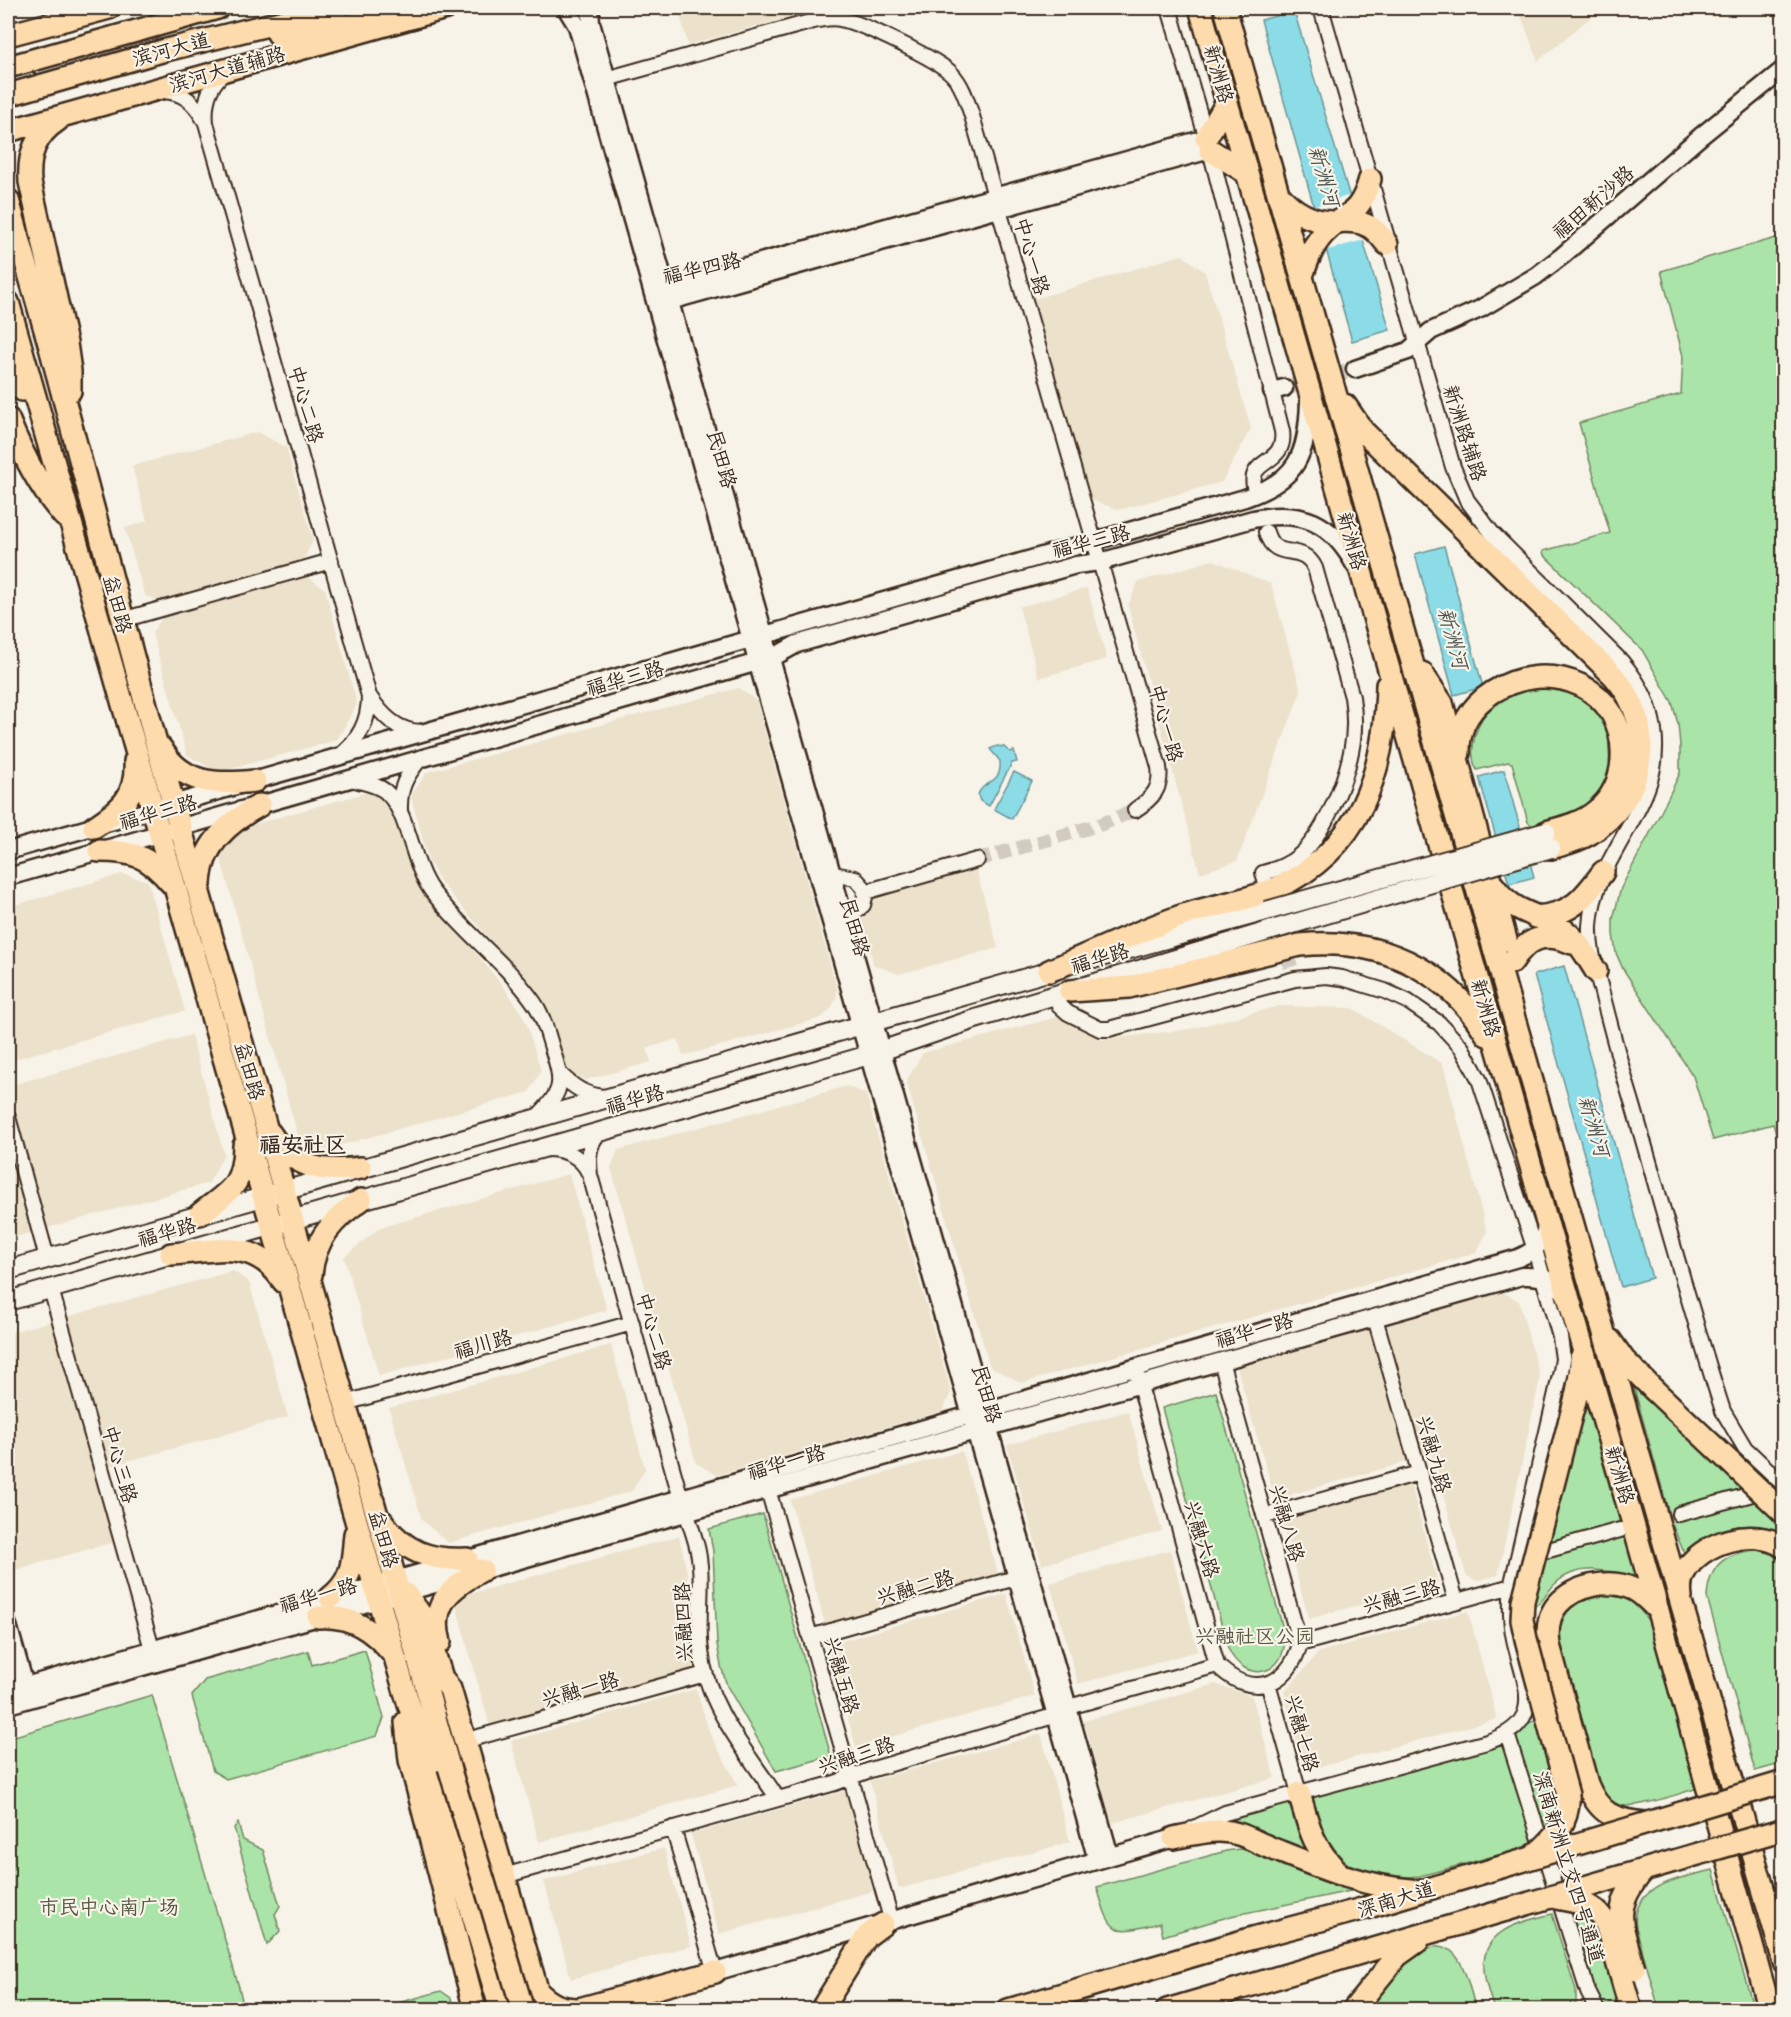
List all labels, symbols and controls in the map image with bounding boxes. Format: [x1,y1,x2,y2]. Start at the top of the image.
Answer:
street label: 滨河大道 [130,28,213,71]
street label: 滨河大道辅路 [166,42,289,97]
street label: 新洲路 [1199,42,1238,107]
water label: 新洲河 [1304,142,1345,212]
street label: 福田新沙路 [1548,160,1639,244]
street label: 中心一路 [1009,215,1054,299]
street label: 福华四路 [661,248,745,289]
street label: 中心二路 [283,363,328,447]
street label: 新洲路辅路 [1438,382,1491,485]
street label: 民田路 [702,427,741,492]
street label: 新洲路 [1332,509,1371,574]
street label: 福华三路 [1050,520,1134,562]
street label: 益田路 [99,572,137,637]
water label: 新洲河 [1433,604,1474,674]
street label: 福华三路 [584,656,668,701]
street label: 中心一路 [1144,682,1187,766]
street label: 福华三路 [117,790,201,835]
street label: 民田路 [835,895,874,960]
street label: 福华路 [1068,938,1133,978]
street label: 新洲路 [1466,976,1505,1041]
street label: 益田路 [230,1039,269,1104]
street label: 福华路 [603,1080,668,1119]
water label: 新洲河 [1574,1092,1615,1162]
district label: 福安社区 [259,1132,347,1158]
street label: 福华路 [135,1213,200,1252]
street label: 中心二路 [631,1290,676,1374]
street label: 福华一路 [1213,1308,1297,1353]
street label: 福川路 [451,1325,516,1364]
street label: 民田路 [967,1362,1006,1427]
street label: 兴融九路 [1411,1413,1456,1497]
street label: 中心三路 [97,1423,142,1507]
street label: 福华一路 [745,1440,829,1485]
street label: 新洲路 [1600,1443,1639,1508]
street label: 兴融八路 [1264,1482,1309,1566]
street label: 兴融六路 [1179,1498,1224,1582]
street label: 益田路 [364,1507,403,1572]
street label: 兴融二路 [874,1565,958,1610]
street label: 福华一路 [277,1573,361,1618]
street label: 兴融三路 [1360,1575,1444,1618]
street label: 兴融四路 [671,1581,696,1662]
park label: 兴融社区公园 [1195,1625,1315,1648]
street label: 兴融五路 [819,1634,864,1718]
street label: 兴融一路 [539,1667,623,1712]
street label: 兴融七路 [1280,1692,1323,1776]
street label: 兴融三路 [815,1732,899,1779]
street label: 深南新洲立交四号通道 [1528,1768,1609,1966]
street label: 深南大道 [1355,1877,1438,1922]
park label: 市民中心南广场 [39,1896,179,1919]

